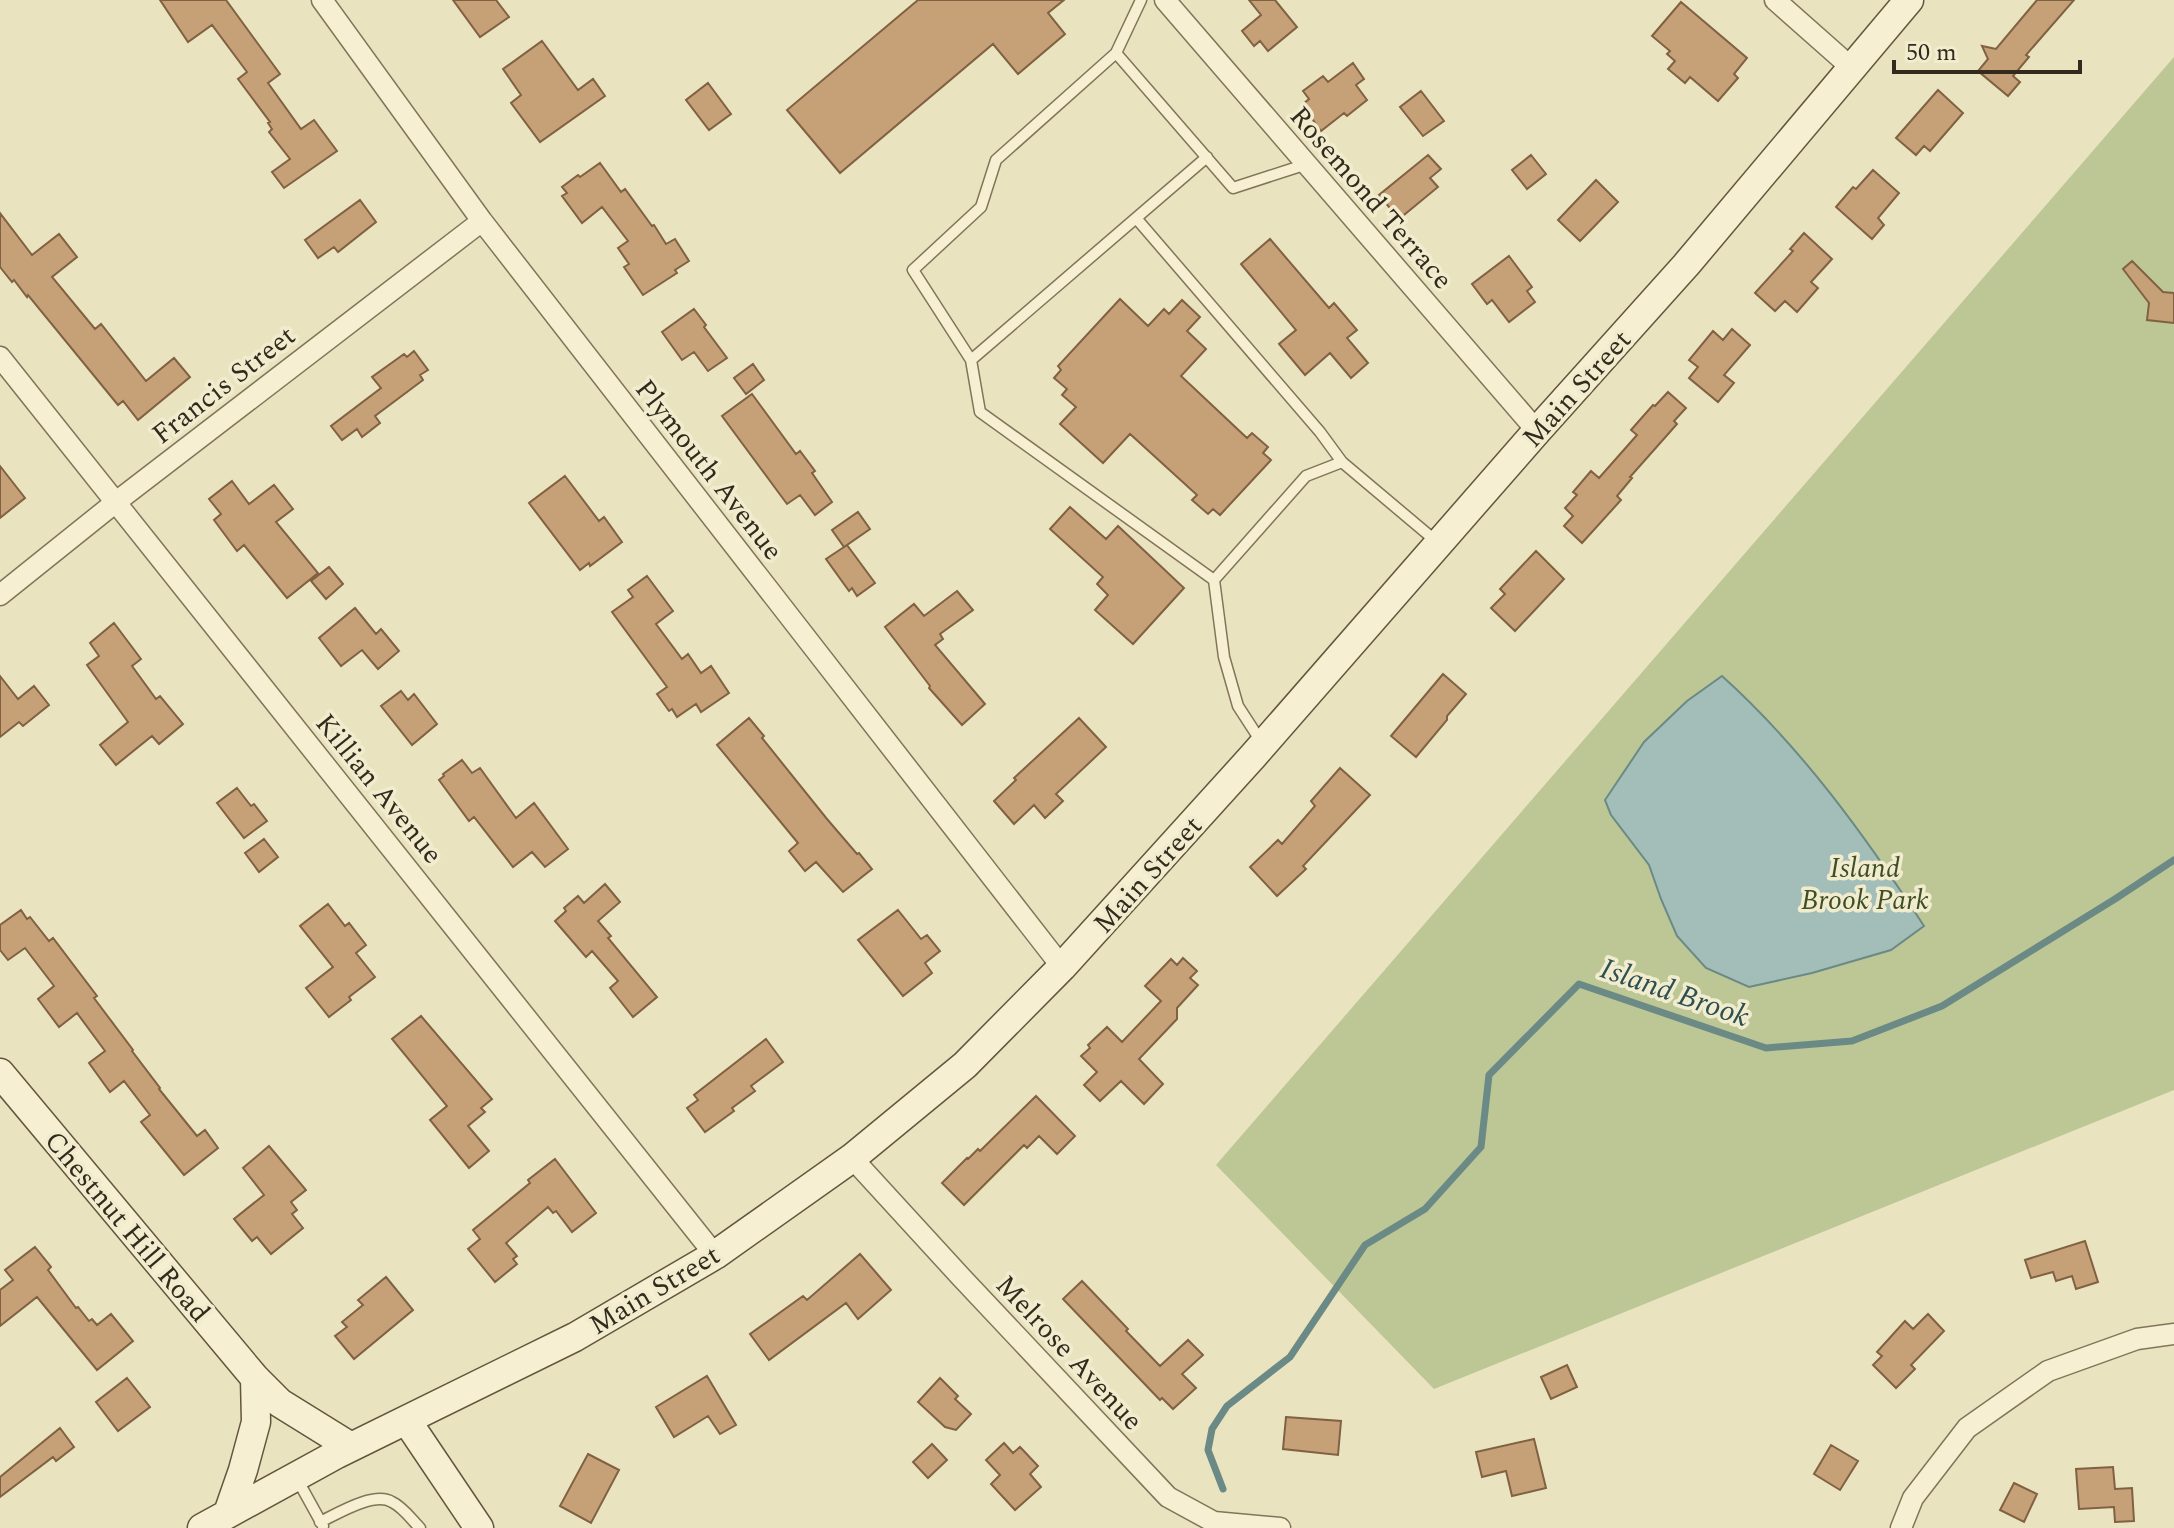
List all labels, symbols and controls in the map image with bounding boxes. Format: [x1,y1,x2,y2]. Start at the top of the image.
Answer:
scale bar [1894,24,2080,74]
text: 50 m [1906,35,1957,71]
street label: Rosemond Terrace [1279,96,1463,299]
street label: Francis Street [143,315,305,455]
street label: Main Street [1512,320,1642,458]
street label: Plymouth Avenue [624,370,794,570]
street label: Killian Avenue [304,704,453,874]
street label: Main Street [1083,806,1213,944]
park label: Island Brook Park [1801,847,1929,922]
water label: Island Brook [1594,946,1756,1040]
street label: Chestnut Hill Road [34,1122,220,1332]
street label: Main Street [581,1234,729,1346]
street label: Melrose Avenue [985,1265,1153,1441]

